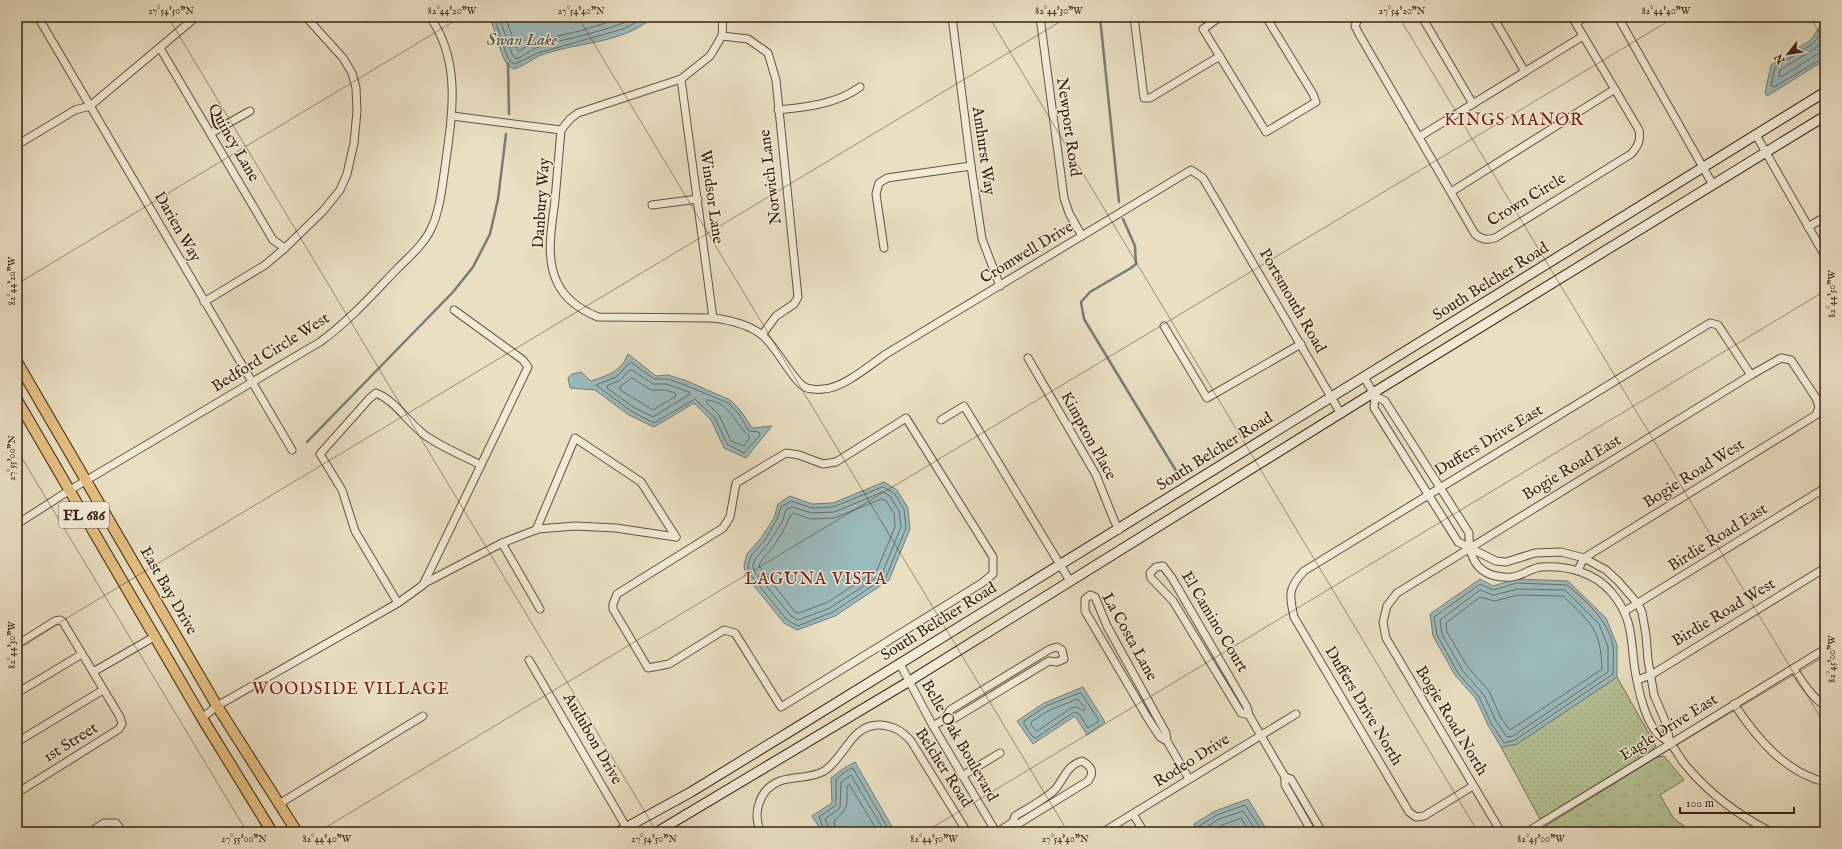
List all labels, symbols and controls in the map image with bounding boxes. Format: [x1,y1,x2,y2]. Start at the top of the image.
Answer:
text: 27°54'50"N [148,5,194,18]
text: 82°44'20"W [428,5,477,18]
text: 27°54'40"N [557,5,605,18]
text: 82°44'30"W [1035,5,1083,18]
text: 27°54'20"N [1379,5,1426,18]
text: 82°44'40"W [1642,5,1691,18]
water label: Swan Lake [487,30,558,51]
north arrow [1768,34,1808,74]
text: N [1772,51,1789,67]
street label: Newport Road [1051,76,1085,178]
street label: Quincy Lane [203,100,263,186]
street label: Amhurst Way [967,104,999,197]
district label: KINGS MANOR [1444,110,1584,131]
street label: Norwich Lane [755,128,787,226]
street label: Windsor Lane [695,149,727,245]
street label: Danbury Way [529,157,555,249]
street label: Crown Circle [1484,169,1570,231]
street label: Darien Way [149,188,205,266]
street label: Cromwell Drive [977,217,1077,289]
street label: South Belcher Road [1429,238,1553,326]
street label: Portsmouth Road [1254,245,1330,357]
text: 82°44'20"W [6,256,19,305]
text: 82°44'50"W [1826,270,1839,318]
street label: Bedford Circle West [208,308,334,397]
street label: Kimpton Place [1056,388,1120,484]
street label: Duffers Drive East [1431,401,1547,481]
street label: South Belcher Road [1153,408,1277,496]
street label: Bogie Road East [1519,430,1625,505]
text: 27°55'00"N [6,435,19,481]
street label: Bogie Road West [1640,435,1749,513]
street label: Birdie Road East [1665,499,1772,576]
road number: FL 686 [59,502,109,528]
street label: East Bay Drive [135,543,201,639]
street label: El Camino Court [1176,568,1252,677]
district label: LAGUNA VISTA [744,569,888,590]
street label: Birdie Road West [1669,574,1780,652]
street label: South Belcher Road [877,578,1001,666]
street label: La Costa Lane [1097,590,1161,684]
text: 82°44'30"W [6,621,19,669]
text: 82°45'00"W [1826,635,1839,683]
street label: Duffers Drive North [1320,643,1407,770]
street label: Bogie Road North [1410,663,1492,780]
street label: Belle Oak Boulevard [916,677,1002,806]
district label: WOODSIDE VILLAGE [252,679,450,700]
street label: Audubon Drive [557,689,626,788]
street label: Eagle Drive East [1616,690,1722,766]
street label: 1st Street [40,718,102,767]
street label: Belcher Road [910,725,976,812]
street label: Rodeo Drive [1150,730,1234,792]
scale bar [1680,789,1794,815]
text: 100 m [1686,796,1714,811]
text: 27°55'00"N [221,833,267,846]
text: 82°44'40"W [303,833,352,846]
text: 27°54'50"N [631,833,677,846]
text: 82°44'50"W [910,833,958,846]
text: 27°54'40"N [1041,833,1089,846]
text: 82°45'00"W [1517,833,1565,846]

